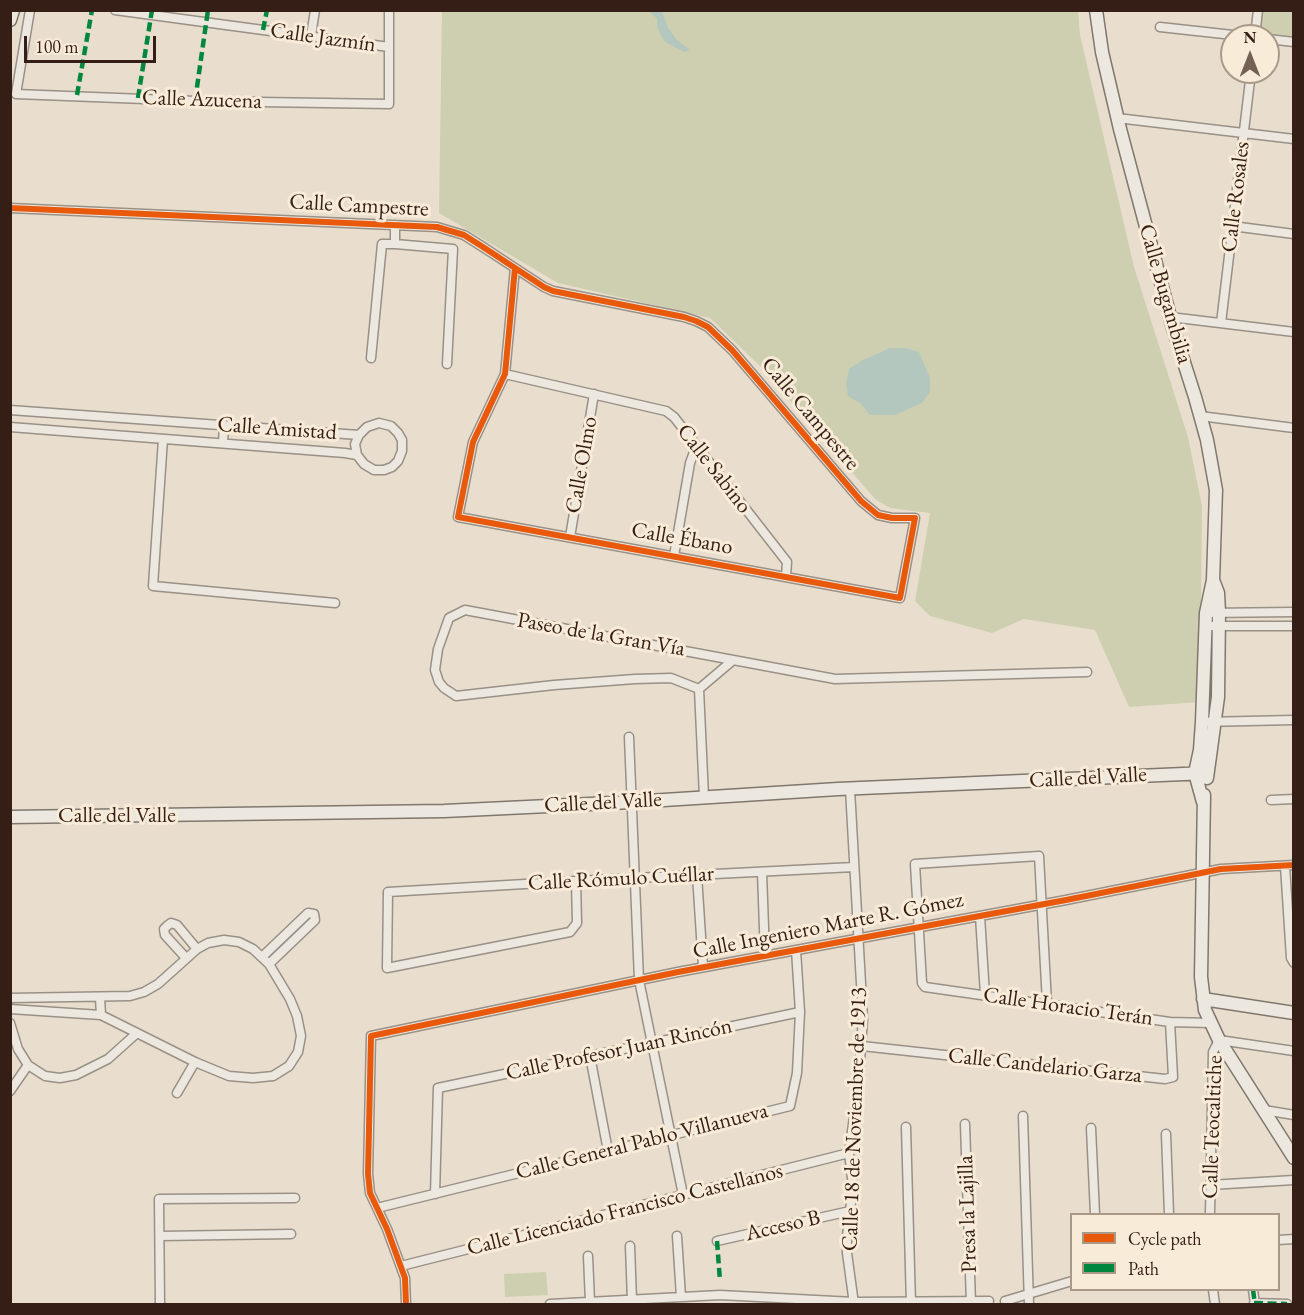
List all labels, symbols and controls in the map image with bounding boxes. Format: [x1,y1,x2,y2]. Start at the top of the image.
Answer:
street label: Calle Jazmín [269,18,377,58]
scale bar [27,24,159,62]
north arrow [1220,24,1280,84]
text: N [1244,27,1256,48]
text: 100 m [35,35,79,58]
street label: Calle Azucena [142,85,262,115]
street label: Calle Rosales [1216,140,1256,254]
street label: Calle Campestre [289,189,429,223]
street label: Calle Bugambilia [1132,221,1198,367]
street label: Calle Campestre [755,352,865,476]
street label: Calle Amistad [216,412,338,446]
street label: Calle Olmo [560,414,604,516]
street label: Calle Sabino [671,419,757,519]
street label: Calle Ébano [629,517,735,561]
street label: Paseo de la Gran Vía [515,607,687,663]
street label: Calle del Valle [1028,762,1148,794]
street label: Calle del Valle [543,787,663,819]
street label: Calle del Valle [58,803,176,829]
street label: Calle Rómulo Cuéllar [527,861,715,897]
street label: Calle Ingeniero Marte R. Gómez [691,887,965,965]
street label: Calle Horacio Terán [981,982,1155,1032]
street label: Calle 18 de Noviembre de 1913 [837,986,873,1252]
street label: Calle Profesor Juan Rincón [503,1013,735,1087]
street label: Calle Candelario Garza [947,1043,1143,1089]
street label: Calle Teocaltiche [1197,1055,1229,1199]
street label: Calle General Pablo Villanueva [513,1098,771,1186]
street label: Presa la Lajilla [953,1155,983,1273]
street label: Calle Licenciado Francisco Castellanos [464,1158,786,1262]
street label: Acceso B [743,1205,823,1247]
legend [1070,1213,1280,1291]
text: Cycle path [1128,1227,1202,1250]
text: Path [1128,1257,1159,1280]

